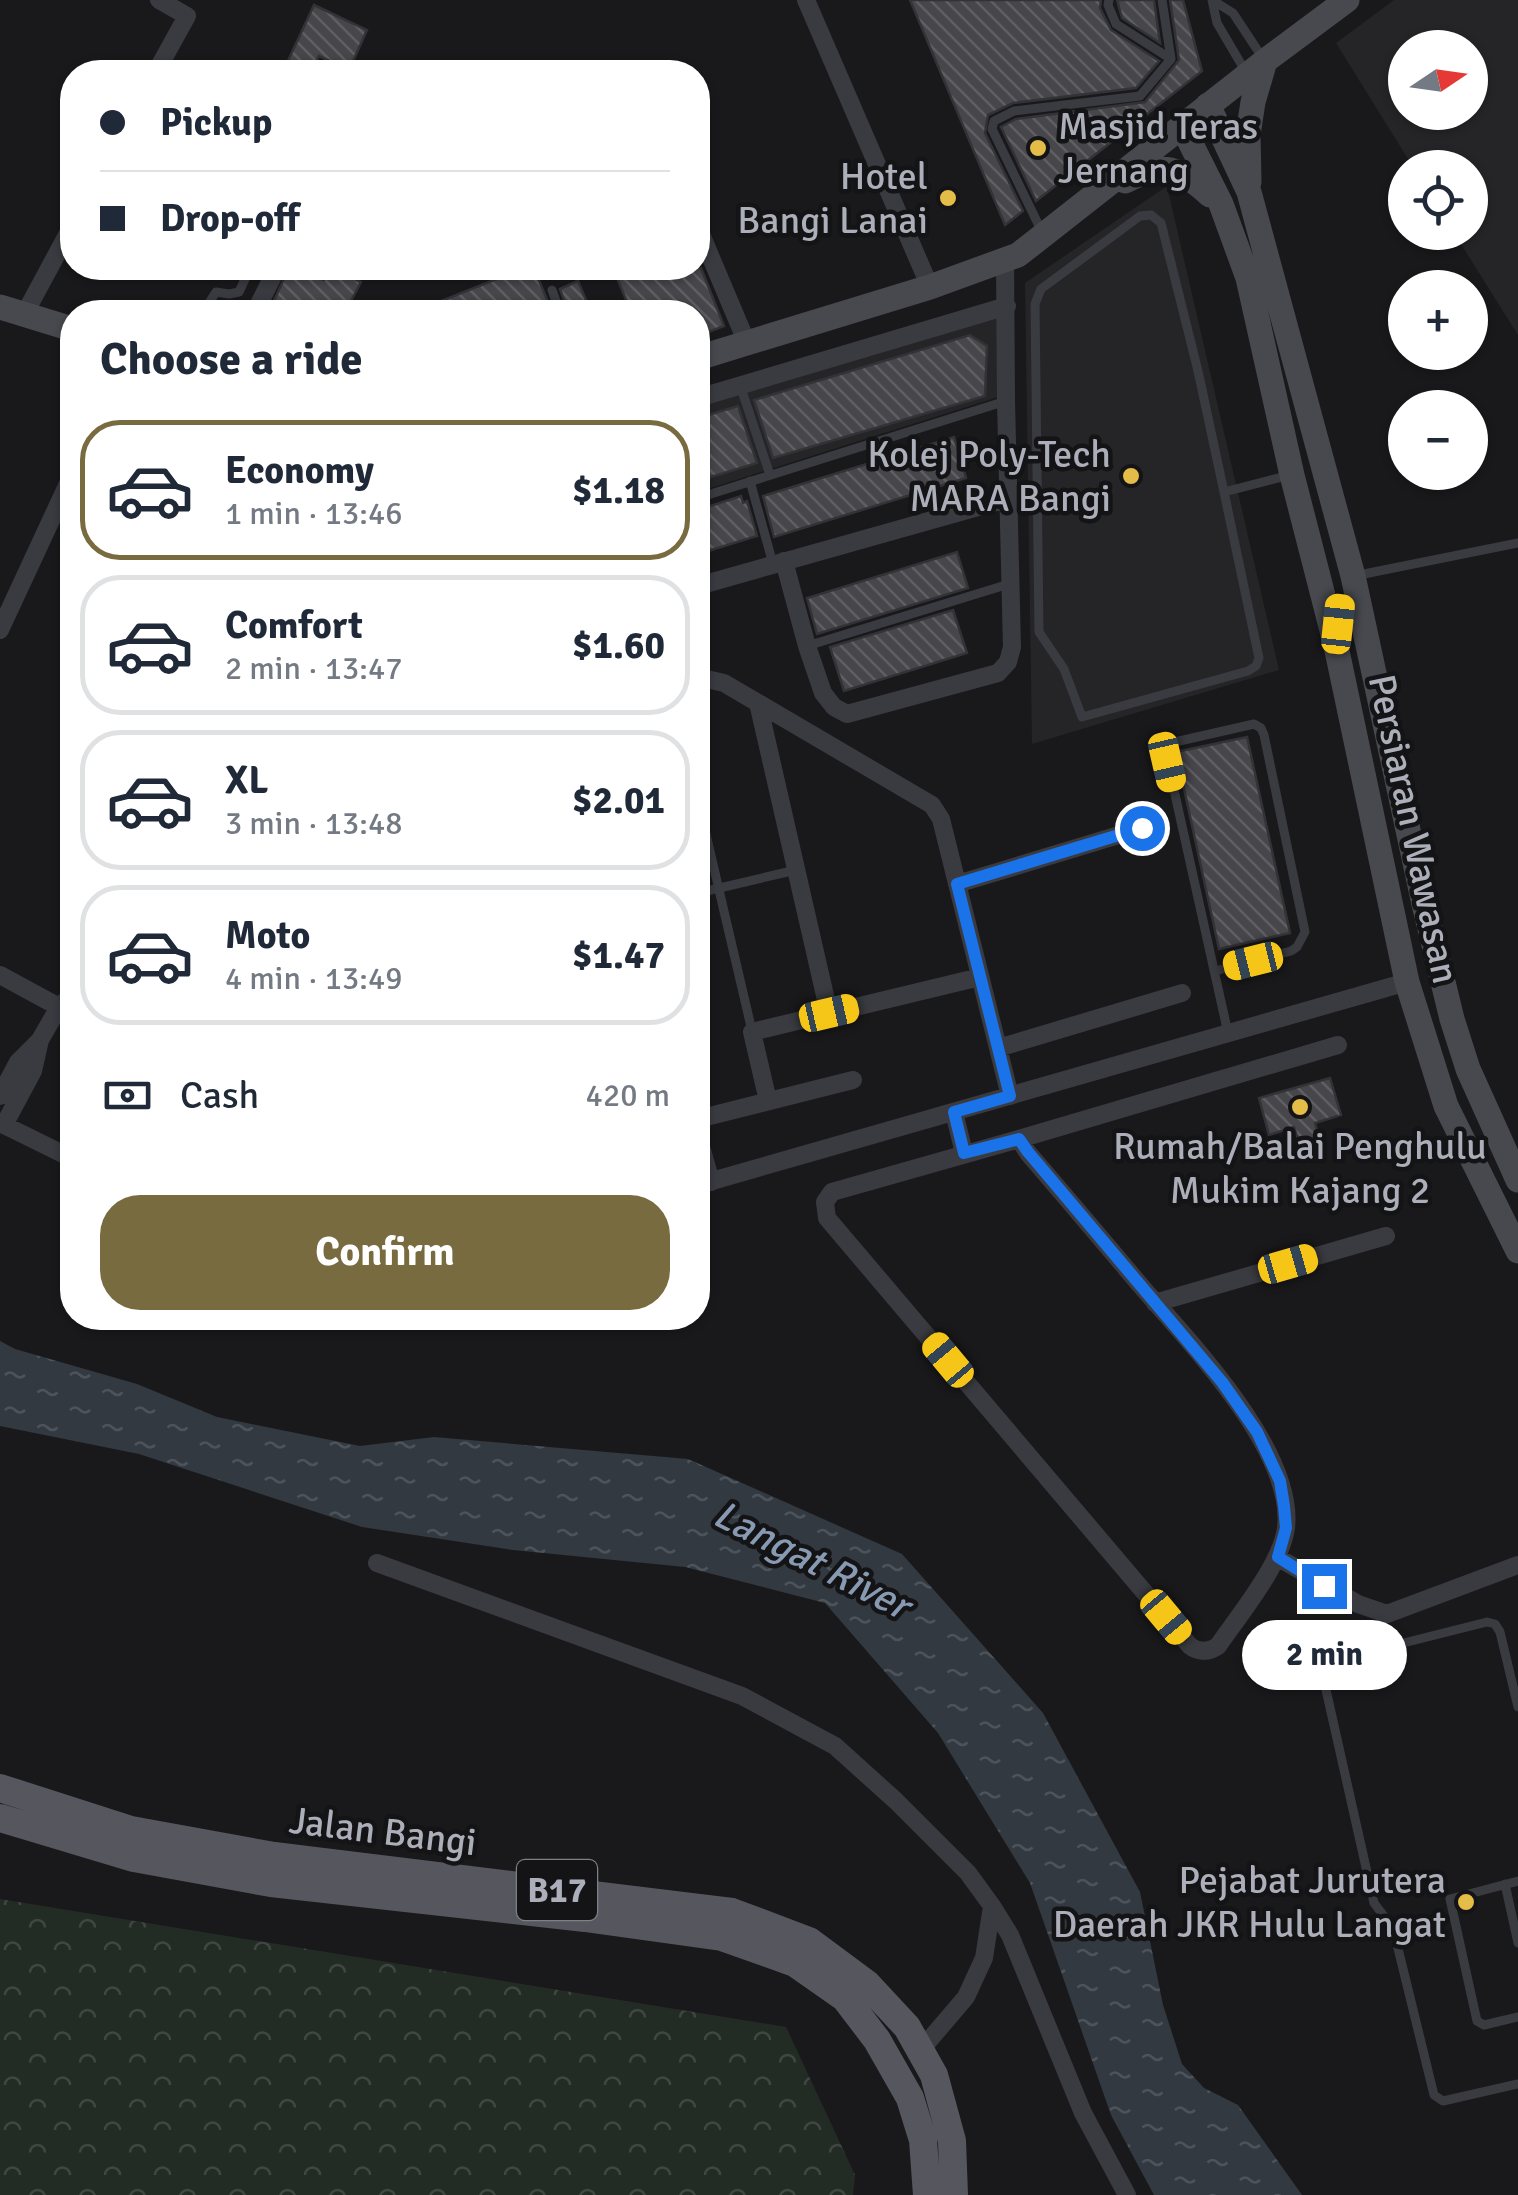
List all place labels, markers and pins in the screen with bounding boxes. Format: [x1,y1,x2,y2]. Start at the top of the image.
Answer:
place label: Masjid Teras Jernang [1058,103,1258,194]
marker: Masjid Teras Jernang [1027,137,1049,159]
place label: Hotel Bangi Lanai [737,153,928,244]
marker: Hotel Bangi Lanai [937,187,959,209]
place label: Kolej Poly-Tech MARA Bangi [867,431,1111,522]
marker: Kolej Poly-Tech MARA Bangi [1120,465,1142,487]
marker: Rumah/Balai Penghulu Mukim Kajang 2 [1289,1096,1311,1118]
place label: Rumah/Balai Penghulu Mukim Kajang 2 [1113,1123,1487,1214]
place label: Pejabat Jurutera Daerah JKR Hulu Langat [1053,1857,1446,1948]
marker: Pejabat Jurutera Daerah JKR Hulu Langat [1455,1891,1477,1913]

